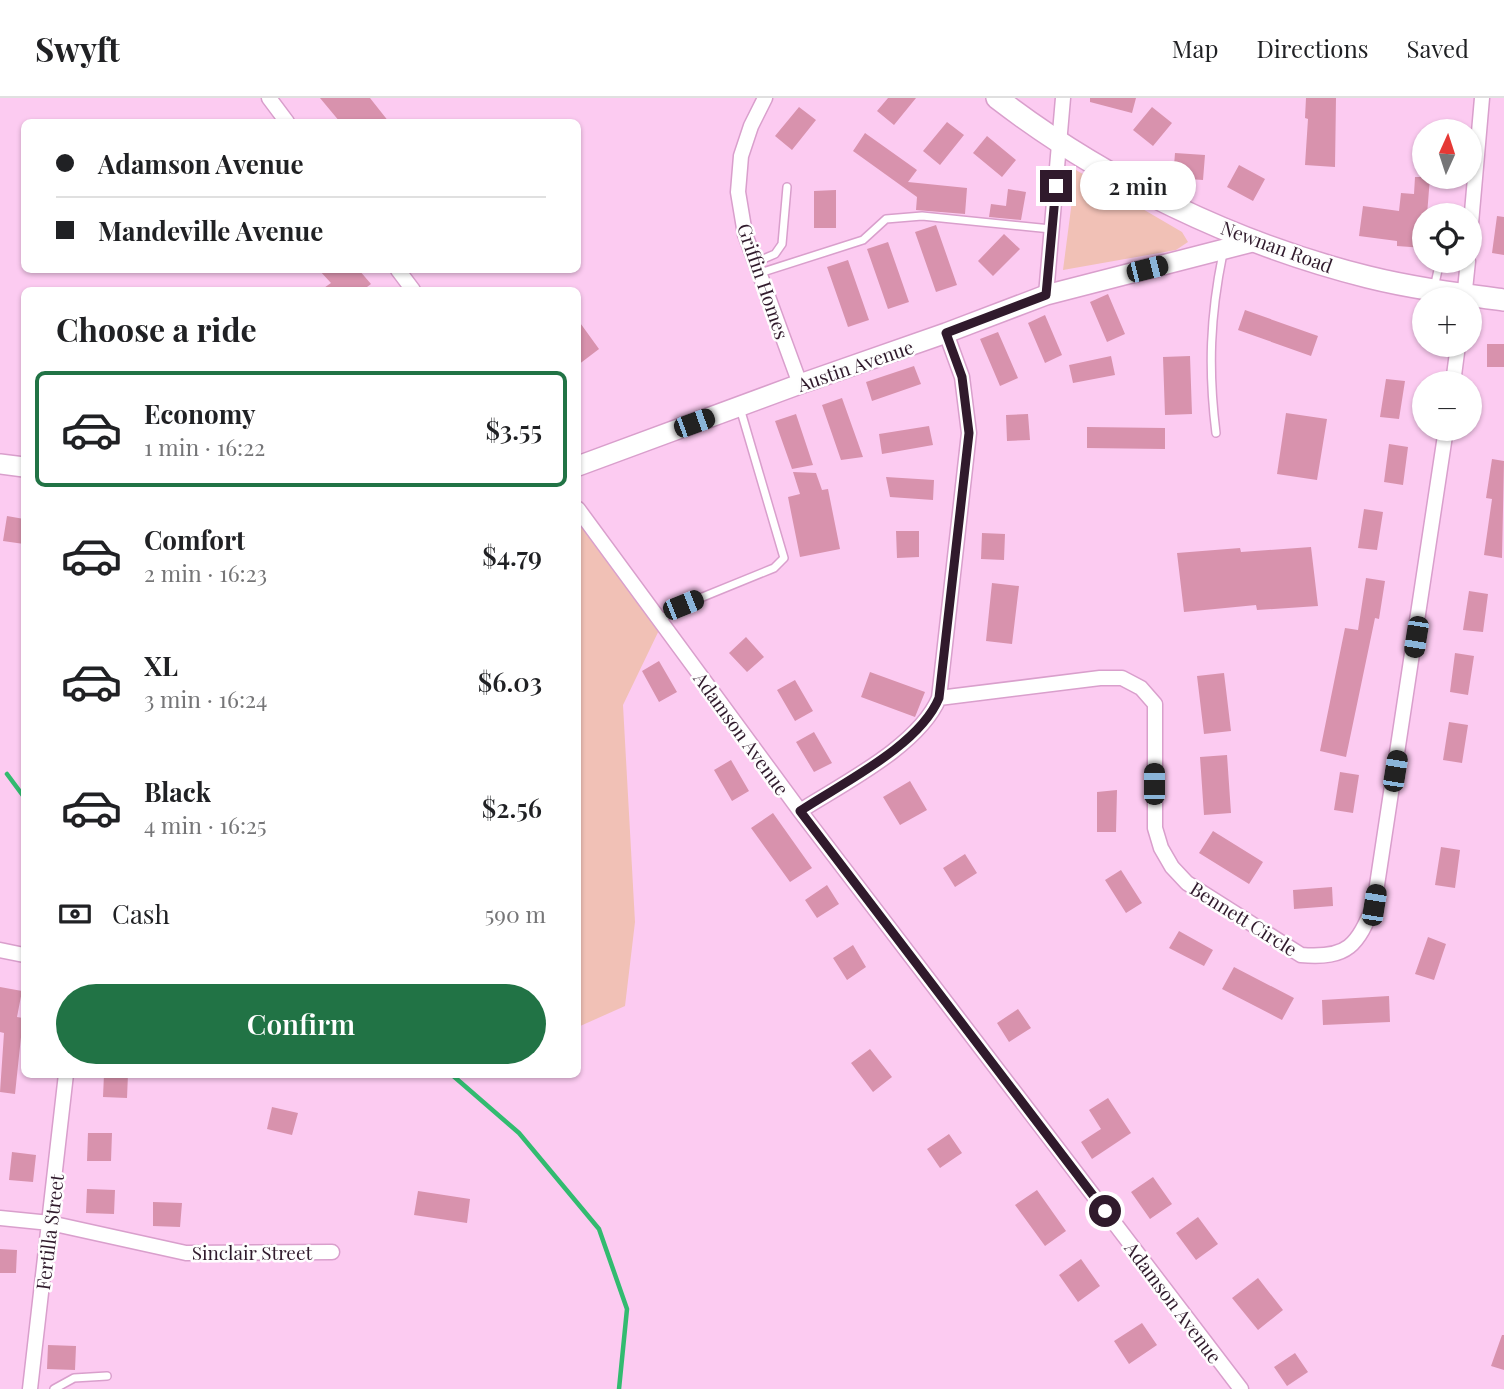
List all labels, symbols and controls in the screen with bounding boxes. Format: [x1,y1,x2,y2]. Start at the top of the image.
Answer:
text: Swyft [35,26,120,70]
text: Map [1172,32,1218,64]
text: Directions [1256,32,1369,64]
text: Saved [1407,32,1469,64]
north arrow [1412,119,1482,189]
map controls [1412,119,1482,441]
text: Adamson Avenue [98,146,304,181]
callout: 2 min [1080,162,1196,210]
route end [1040,170,1072,202]
text: 2 min [1109,170,1167,201]
button: locate [1412,203,1482,273]
text: Mandeville Avenue [98,213,323,248]
street label: Newnan Road [1217,214,1337,278]
street label: Griffin Homes [732,220,796,342]
car [1125,254,1170,284]
button: + [1412,287,1482,357]
text: Choose a ride [56,307,257,350]
street label: Austin Avenue [792,333,917,397]
button: − [1412,371,1482,441]
text: Economy [144,396,255,431]
icon: car [60,398,123,461]
car [671,406,718,440]
text: $3.55 [486,412,542,447]
text: 1 min · 16:22 [144,431,265,462]
text: Comfort [144,522,245,557]
icon: car [60,524,123,587]
text: $4.79 [482,538,542,573]
text: 2 min · 16:23 [144,557,267,588]
car [660,587,707,623]
car [1403,615,1430,659]
text: XL [144,648,178,683]
icon: car [60,650,123,713]
text: $6.03 [478,664,542,699]
street label: Adamson Avenue [688,665,796,800]
text: 3 min · 16:24 [144,683,267,714]
car [1382,749,1409,793]
car [1144,763,1165,805]
text: Black [144,774,211,809]
icon: car [60,776,123,839]
text: $2.56 [482,790,542,825]
text: 4 min · 16:25 [144,809,267,840]
street label: Bennett Circle [1186,875,1302,961]
car [1361,883,1388,927]
icon: cash [56,895,94,933]
text: Cash [112,896,170,931]
text: 590 m [485,898,546,929]
button: Confirm [56,984,546,1064]
street label: Fertilla Street [29,1172,69,1291]
route start [1089,1195,1121,1227]
street label: Adamson Avenue [1119,1235,1228,1368]
street label: Sinclair Street [192,1239,313,1265]

